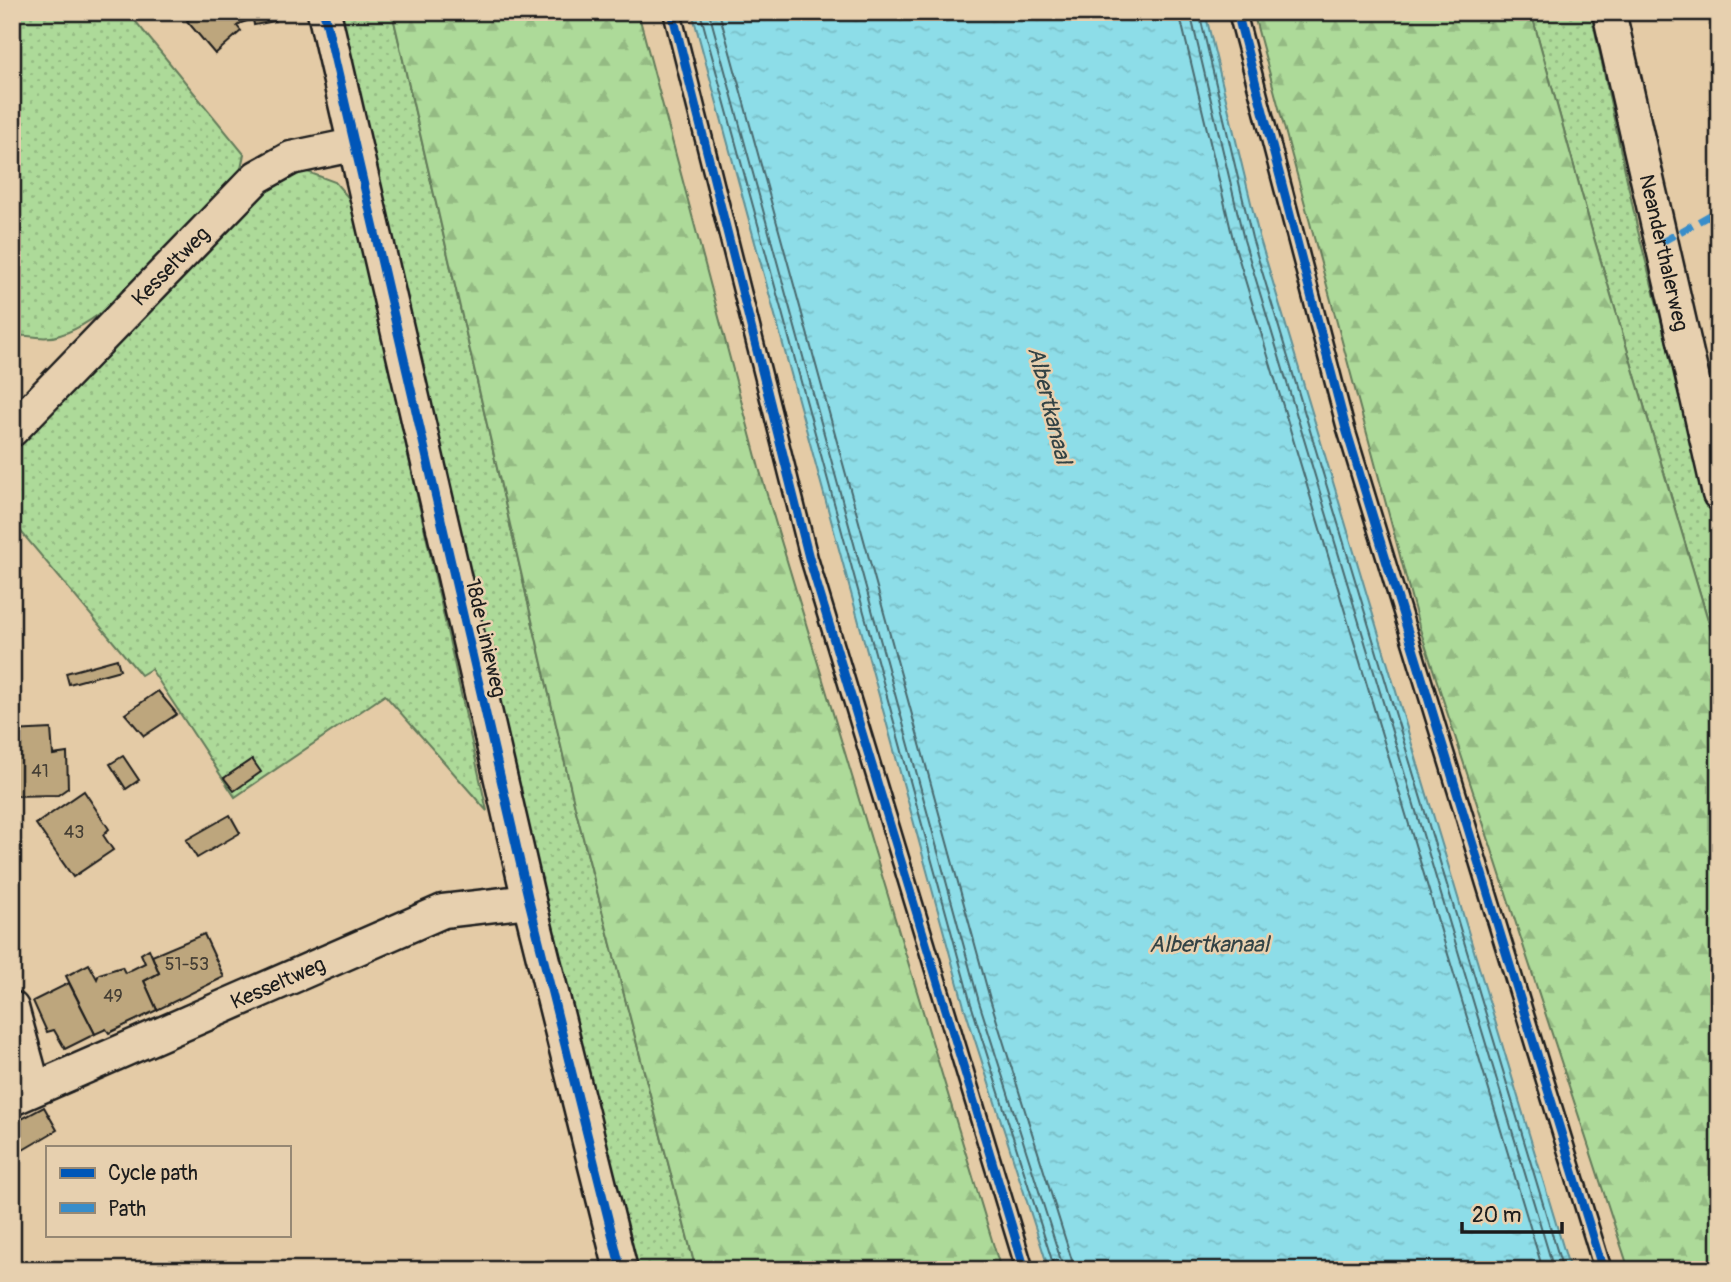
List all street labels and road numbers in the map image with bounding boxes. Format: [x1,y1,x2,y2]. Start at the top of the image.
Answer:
street label: Neanderthalerweg [1633,172,1694,334]
street label: Kesseltweg [126,221,216,312]
street label: 18de Linieweg [459,576,512,700]
street label: Kesseltweg [226,951,330,1016]

